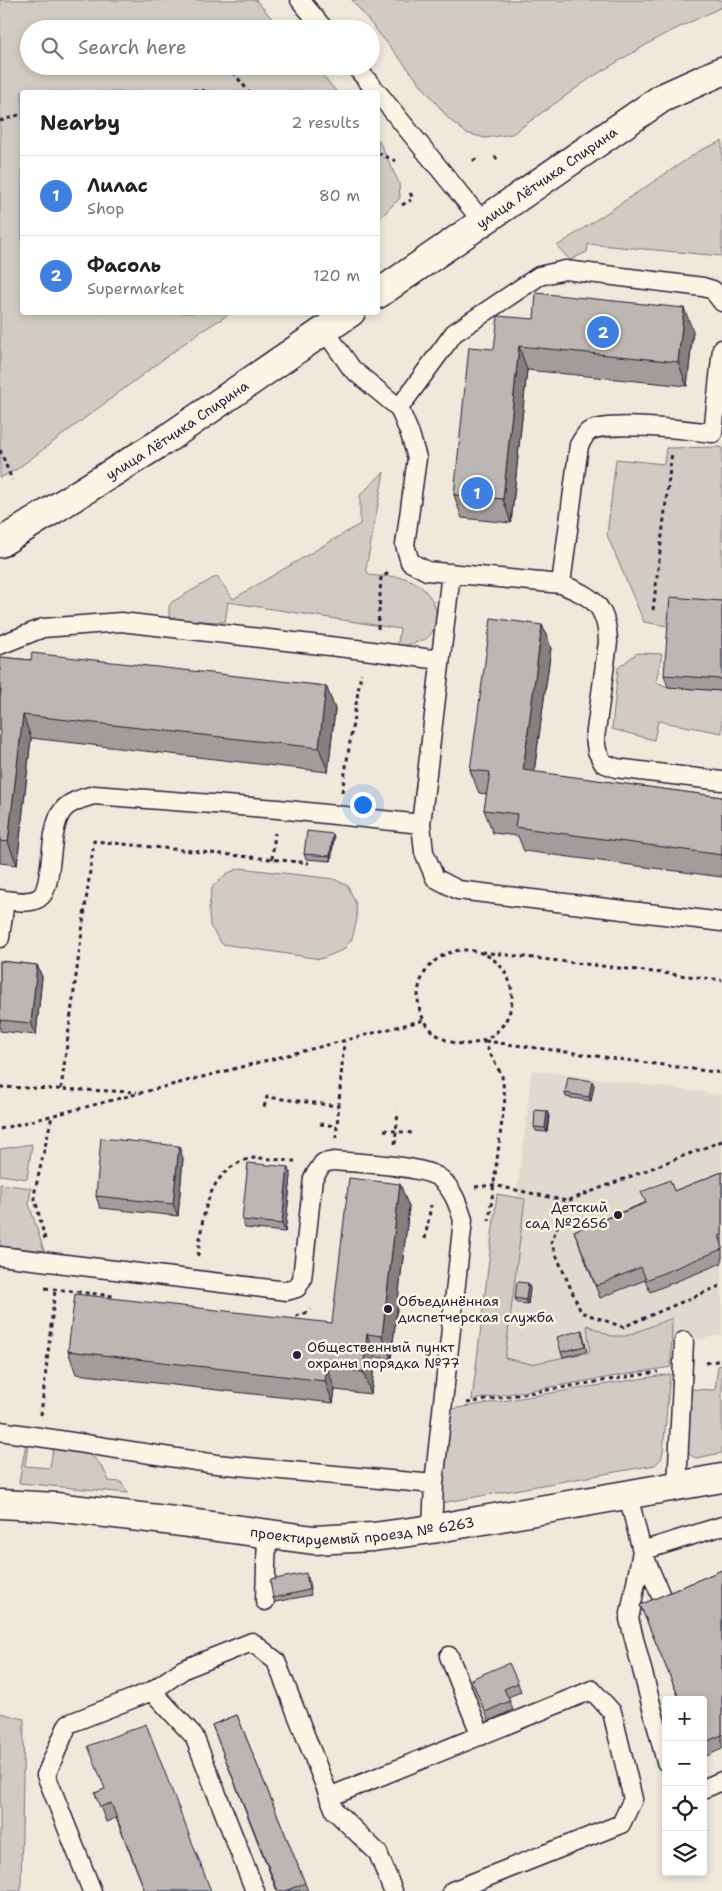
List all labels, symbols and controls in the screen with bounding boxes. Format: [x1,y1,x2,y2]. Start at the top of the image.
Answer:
search box [20,20,380,75]
icon: search [38,34,66,62]
text: Search here [78,35,187,60]
text: Nearby [40,109,120,137]
text: 2 results [291,112,360,133]
street label: улица Лётчика Спирина [473,122,621,233]
text: Лилас [87,173,148,198]
text: 1 [52,185,60,206]
text: 80 m [319,185,360,206]
text: Shop [87,198,124,219]
text: Фасоль [87,253,161,278]
text: 2 [50,265,62,286]
text: 120 m [313,265,360,286]
text: Supermarket [87,278,184,299]
pin: 2 [587,313,619,351]
street label: улица Лётчика Спирина [102,376,252,484]
pin: 1 [461,474,493,512]
your location [350,792,376,818]
place label: Детский сад №2656 [525,1198,608,1232]
marker: Детский сад №2656 [612,1209,624,1221]
place label: Объединённая диспетчерская служба [398,1292,554,1326]
marker: Объединённая диспетчерская служба [382,1303,394,1315]
place label: Общественный пункт охраны порядка №77 [307,1338,460,1372]
marker: Общественный пункт охраны порядка №77 [291,1349,303,1361]
street label: проектируемый проезд № 6263 [249,1513,476,1549]
map controls [662,1696,707,1876]
button: + [662,1696,707,1741]
button: − [662,1741,707,1786]
button: locate [662,1786,707,1831]
button: layers [662,1831,707,1876]

